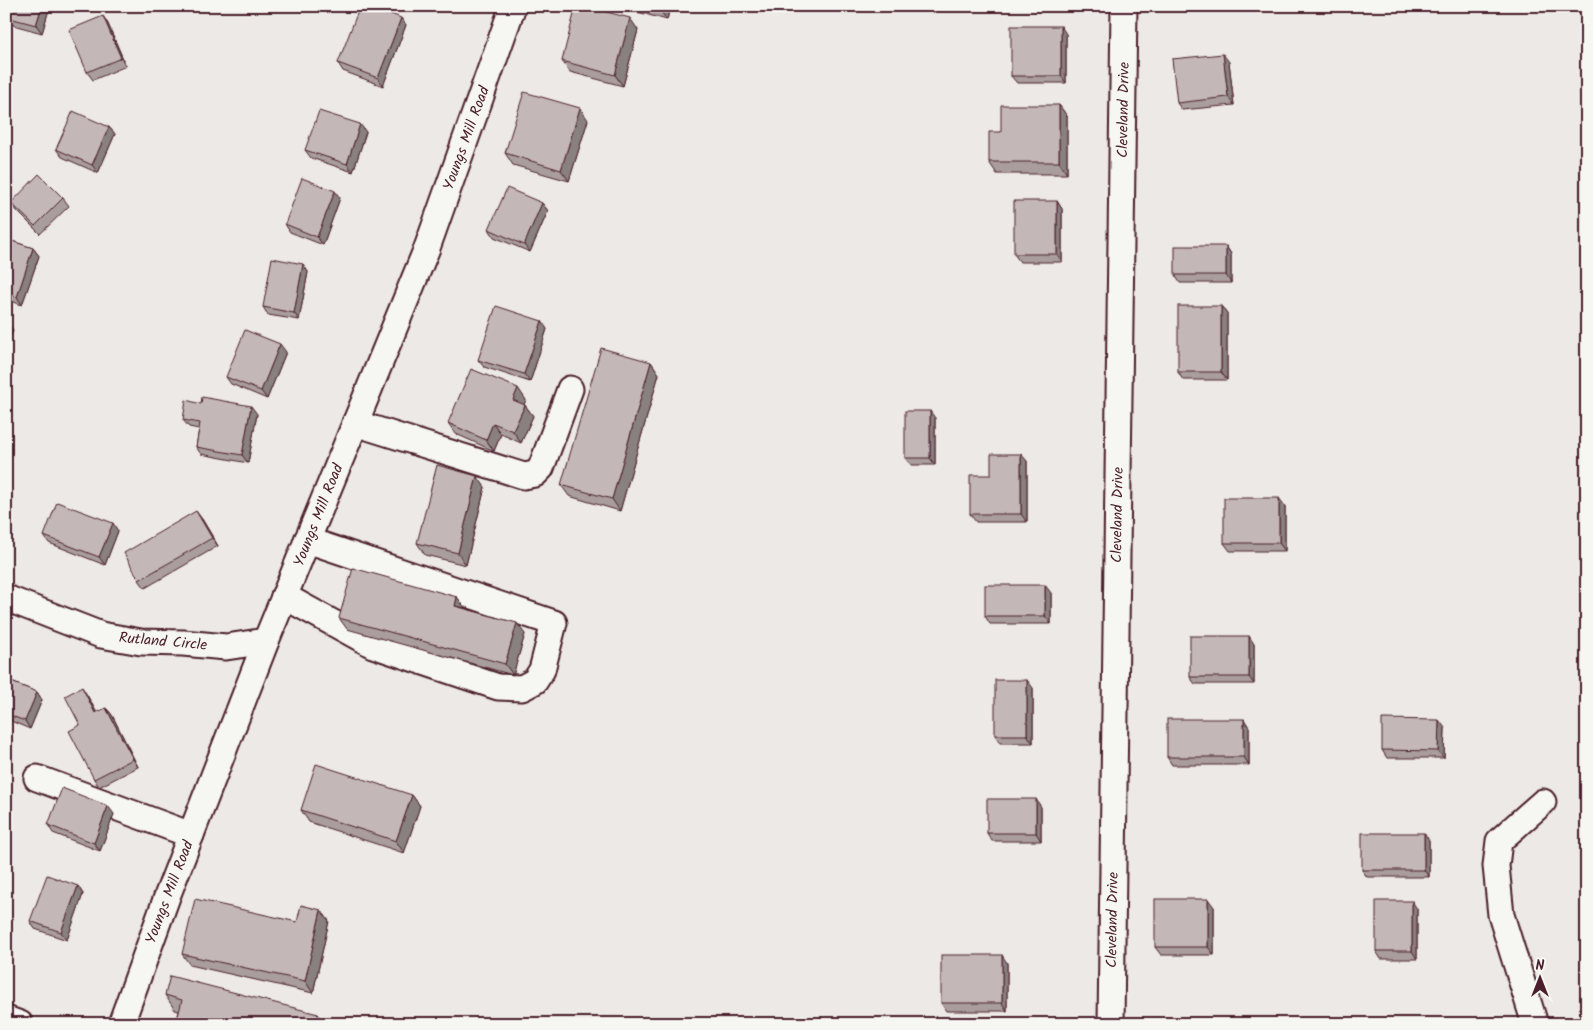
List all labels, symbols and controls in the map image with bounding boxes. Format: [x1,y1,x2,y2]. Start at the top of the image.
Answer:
street label: Cleveland Drive [1111,62,1137,158]
street label: Youngs Mill Road [437,83,497,194]
street label: Youngs Mill Road [287,460,351,570]
street label: Cleveland Drive [1105,467,1131,563]
street label: Rutland Circle [118,626,208,658]
street label: Youngs Mill Road [139,837,201,948]
street label: Cleveland Drive [1100,872,1126,968]
north arrow [1516,952,1566,1002]
text: N [1536,955,1545,977]

